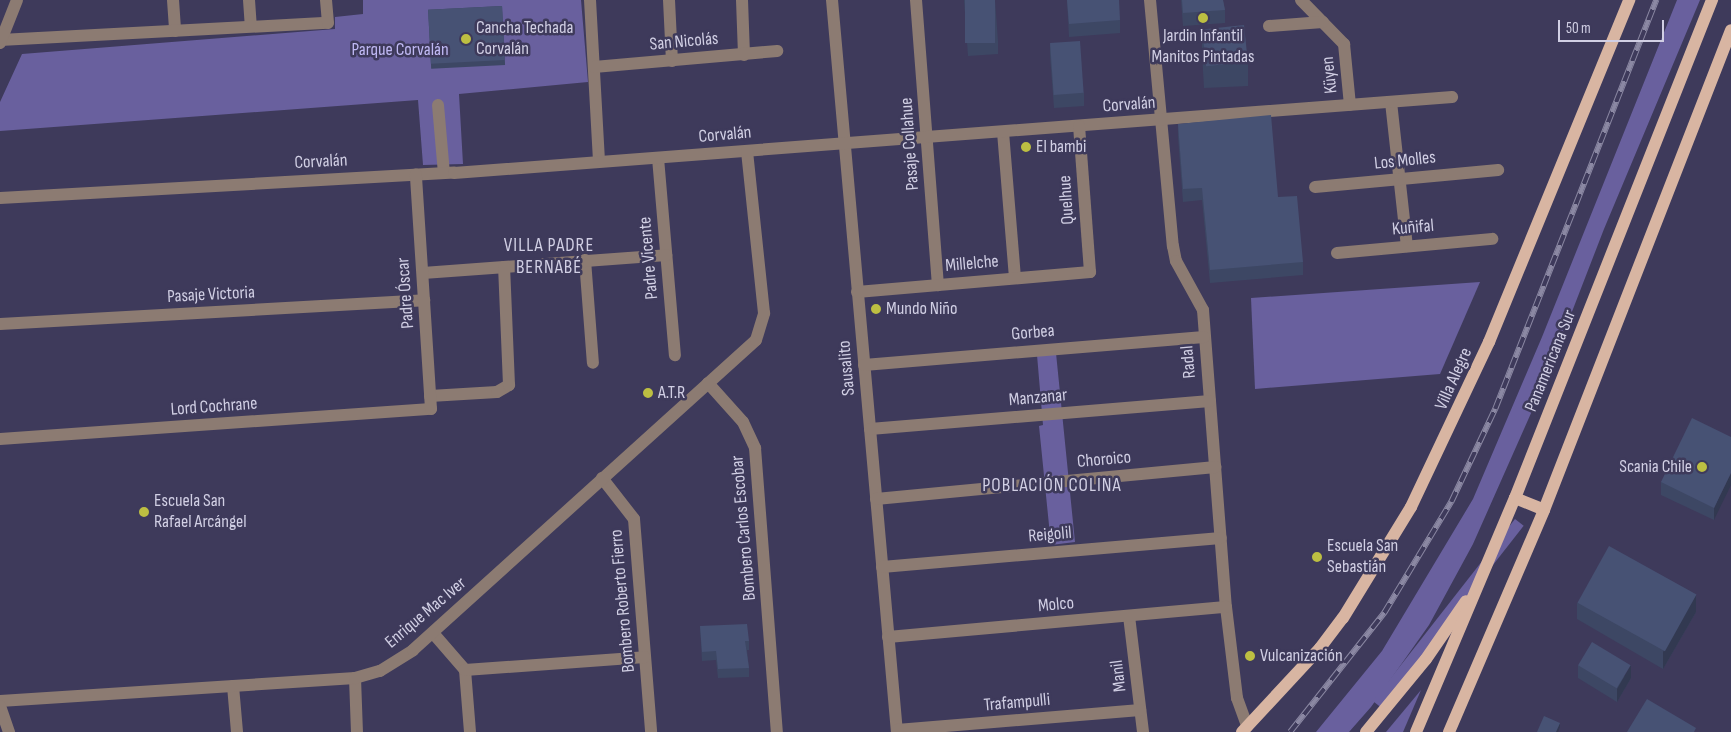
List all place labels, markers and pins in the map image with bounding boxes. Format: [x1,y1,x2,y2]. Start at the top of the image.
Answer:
marker: Jardin Infantil Manitos Pintadas [1197,12,1209,24]
place label: Cancha Techada Corvalán [476,18,573,60]
place label: Jardin Infantil Manitos Pintadas [1152,26,1254,68]
marker: Cancha Techada Corvalán [460,33,472,45]
place label: El bambi [1036,136,1086,158]
marker: El bambi [1020,141,1032,153]
place label: Mundo Niño [886,298,957,320]
marker: Mundo Niño [870,303,882,315]
place label: A.T.R [658,382,685,404]
marker: A.T.R [642,387,654,399]
place label: Scania Chile [1619,456,1692,478]
marker: Scania Chile [1696,461,1708,473]
place label: Escuela San Rafael Arcángel [154,491,247,534]
marker: Escuela San Rafael Arcángel [138,506,150,518]
place label: Escuela San Sebastián [1327,536,1398,578]
marker: Escuela San Sebastián [1311,551,1323,563]
place label: Vulcanización [1260,645,1343,667]
marker: Vulcanización [1244,650,1256,662]

